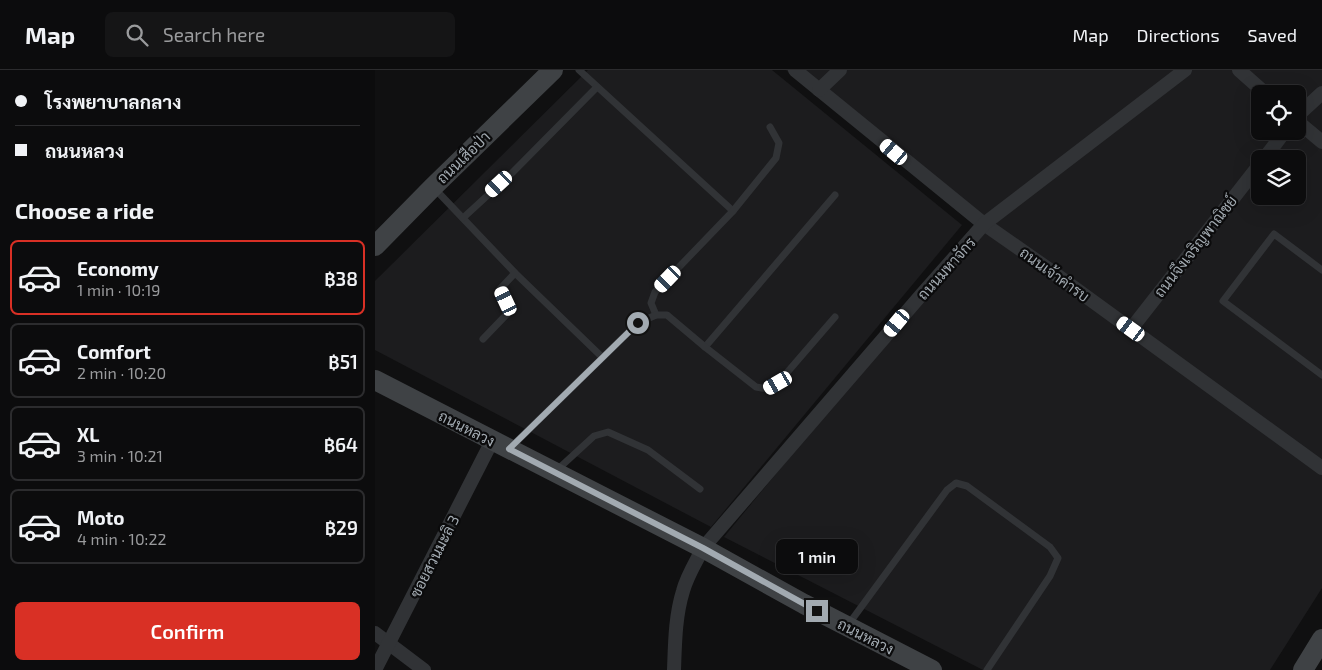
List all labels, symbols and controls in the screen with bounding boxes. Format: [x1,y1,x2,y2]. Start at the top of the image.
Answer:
search box [105,12,455,57]
text: Map [25,20,75,49]
icon: search [123,21,151,49]
text: Search here [163,23,265,46]
text: Map [1072,24,1109,46]
text: Directions [1137,24,1220,46]
text: Saved [1248,24,1297,46]
map controls [1251,85,1306,205]
button: locate [1251,85,1306,140]
text: โรงพยาบาลกลาง [45,90,181,113]
street label: ถนนเสือป่า [433,127,493,187]
car [877,137,910,167]
text: ถนนหลวง [45,139,124,162]
button: layers [1251,150,1306,205]
car [482,168,515,200]
street label: ถนนจึงเจริญพาณิชย์ [1150,192,1241,301]
text: Choose a ride [15,197,154,223]
street label: ถนนมหาจักร [913,233,979,303]
street label: ถนนเจ้าคำรบ [1017,243,1093,305]
icon: car [17,255,62,300]
text: Economy [77,257,159,280]
car [652,263,683,295]
text: ฿38 [324,267,358,290]
text: 1 min · 10:19 [77,280,160,299]
car [492,284,519,318]
car [881,307,912,339]
route start [627,312,649,334]
car [1114,314,1147,344]
icon: car [17,338,62,383]
text: Comfort [77,340,151,363]
text: ฿51 [328,350,358,373]
text: 2 min · 10:20 [77,363,166,382]
car [761,369,794,397]
street label: ถนนหลวง [436,406,498,450]
icon: car [17,421,62,466]
text: XL [77,423,99,446]
text: ฿64 [324,433,358,456]
text: 3 min · 10:21 [77,446,163,465]
icon: car [17,504,62,549]
text: Moto [77,506,125,529]
street label: ซอยสวนมะลิ 3 [406,512,462,600]
text: ฿29 [325,516,358,539]
text: 4 min · 10:22 [77,529,166,548]
callout: 1 min [776,538,858,574]
text: 1 min [798,547,836,566]
route end [806,600,828,622]
button: Confirm [15,602,360,660]
street label: ถนนหลวง [835,614,897,658]

